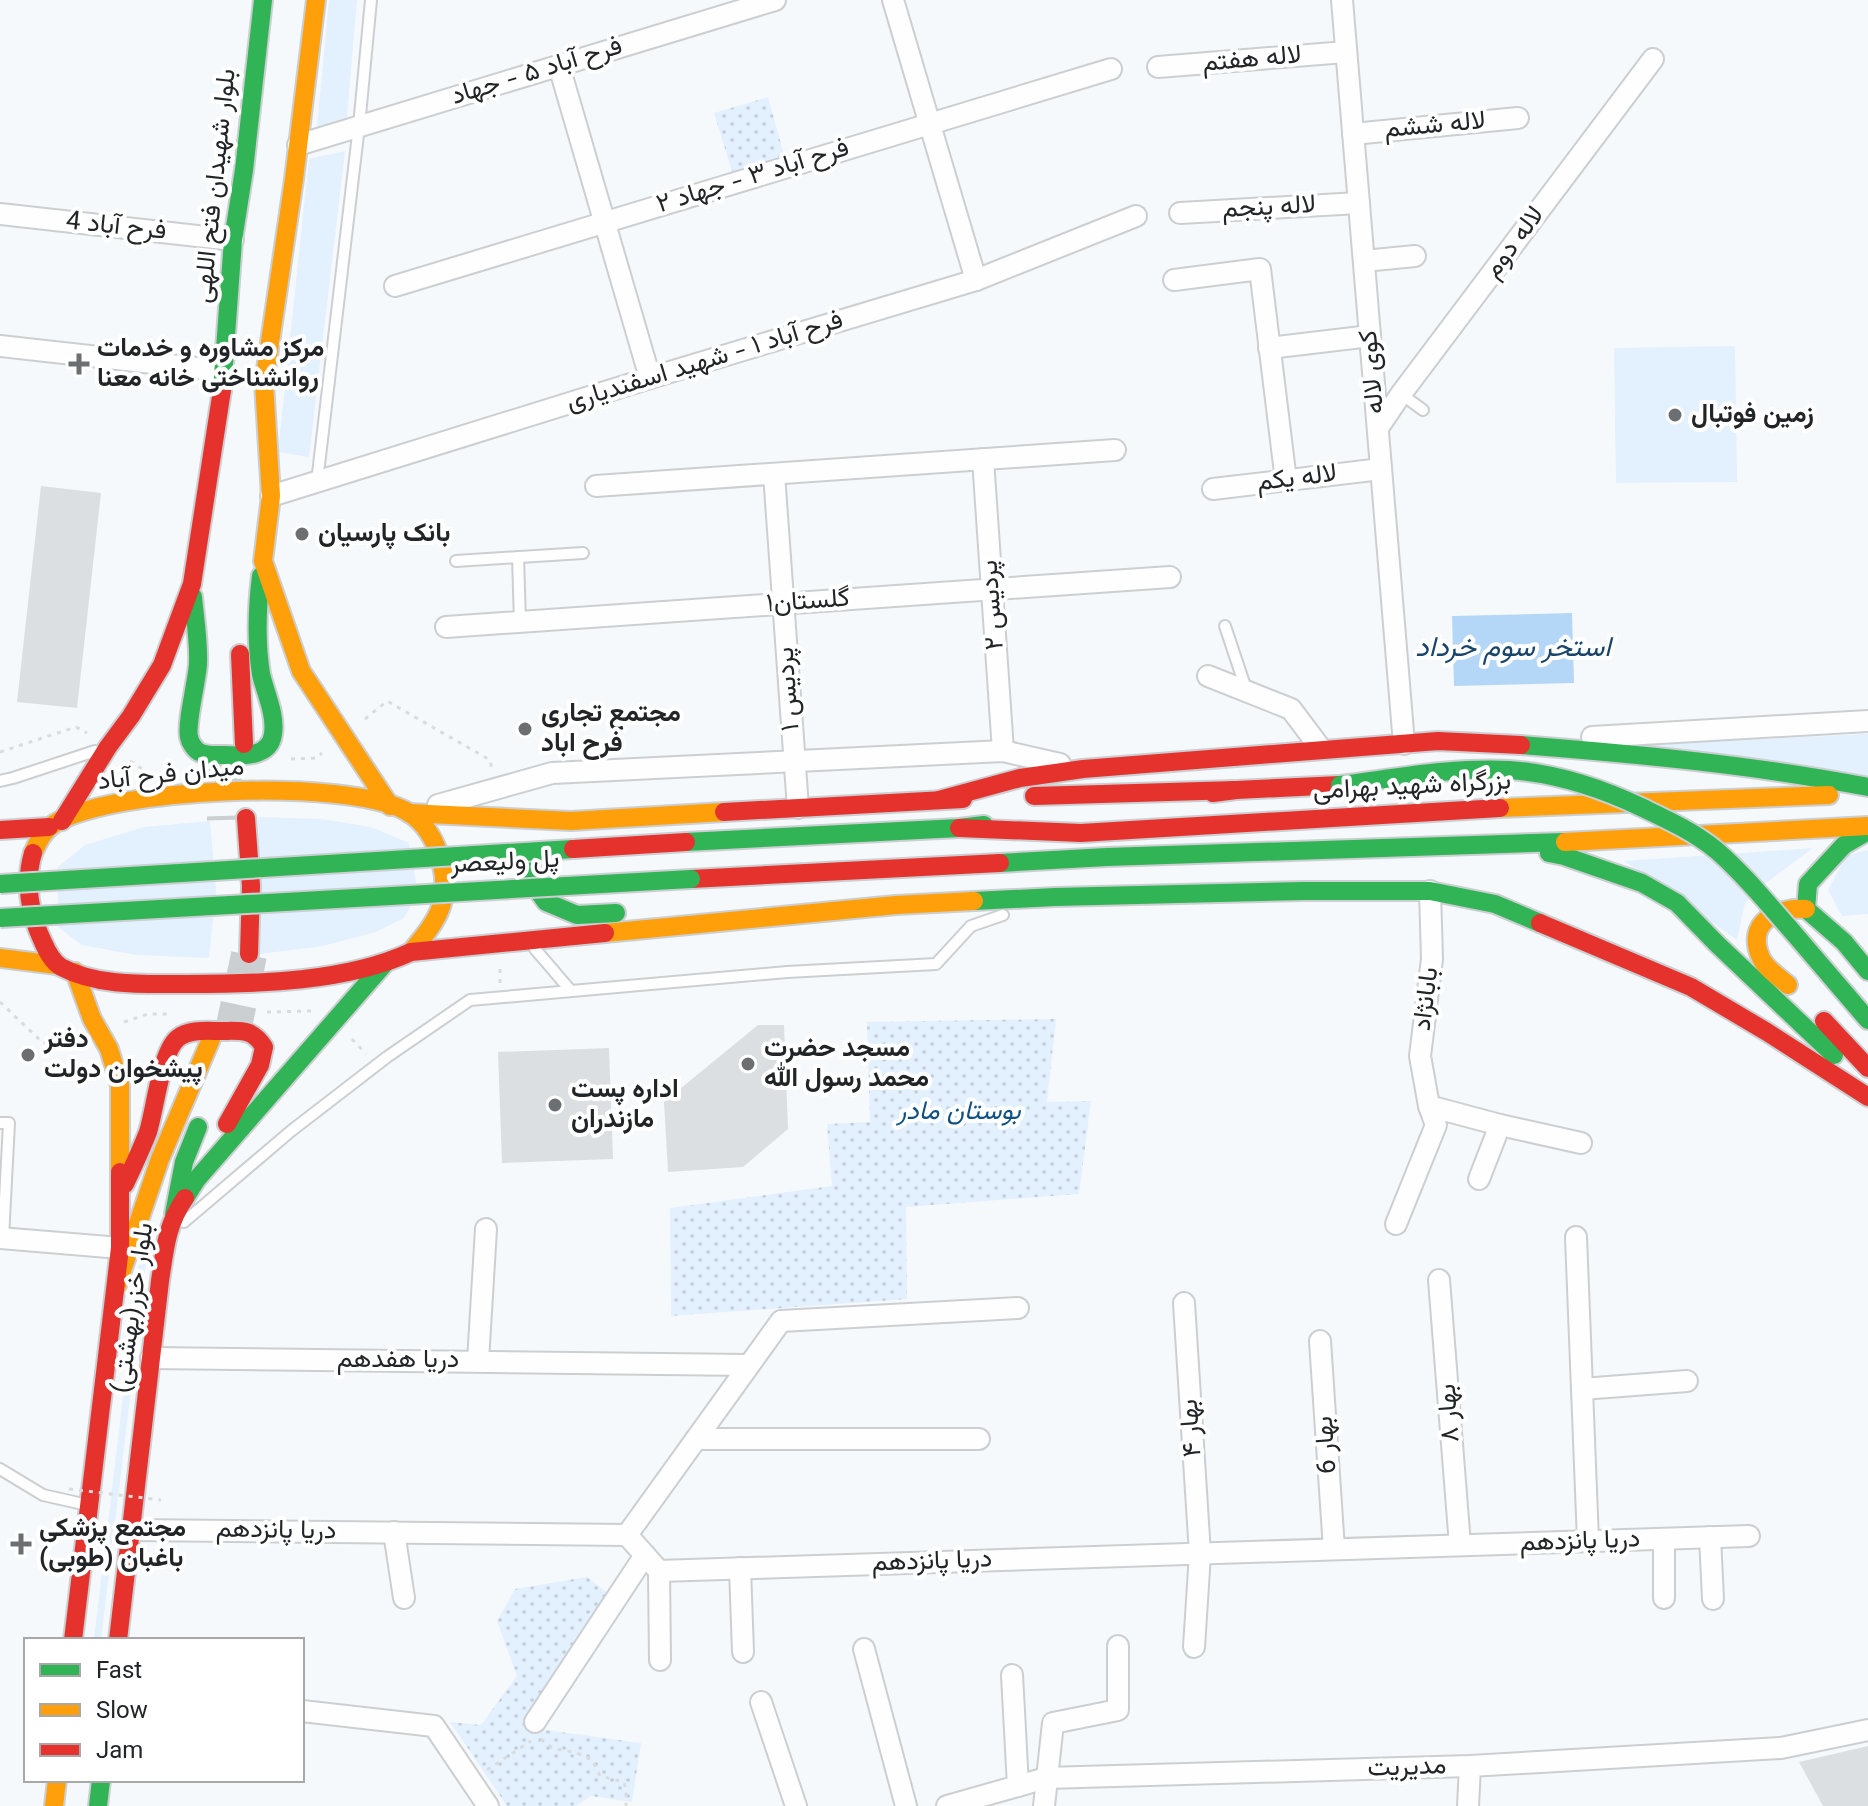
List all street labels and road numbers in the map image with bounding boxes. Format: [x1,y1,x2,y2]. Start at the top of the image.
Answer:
street label: فرح آباد ۵ - جهاد [446,26,628,118]
street label: لاله هفتم [1201,35,1303,85]
street label: بلوار شهیدان فتح اللهی [183,67,249,305]
street label: لاله ششم [1383,101,1487,151]
street label: فرح آباد ۳ - جهاد ۲ [652,128,854,226]
street label: لاله پنجم [1221,185,1317,231]
street label: لاله دوم [1474,198,1556,288]
street label: فرح آباد 4 [64,201,168,253]
street label: فرح آباد ۱ - شهید اسفندیاری [561,300,849,424]
street label: کوی لاله [1349,328,1397,416]
street label: لاله یکم [1255,454,1339,504]
street label: پردیس ۲ [969,559,1017,651]
street label: گلستان۱ [765,579,851,625]
street label: پردیس ۱ [766,646,812,732]
street label: میدان فرح آباد [96,747,246,803]
street label: بزرگراه شهید بهرامی [1312,761,1512,813]
street label: پل ولیعصر [448,840,561,886]
street label: بابانژاد [1403,965,1451,1033]
street label: بلوار خزر(بهشتی) [102,1220,166,1396]
street label: دریا هفدهم [337,1340,459,1381]
street label: بهار ۸ [1428,1382,1472,1444]
street label: بهار ۴ [1170,1398,1214,1458]
street label: بهار 6 [1305,1415,1349,1475]
street label: دریا پانزدهم [215,1509,337,1553]
street label: دریا پانزدهم [1519,1519,1641,1565]
street label: دریا پانزدهم [871,1539,993,1585]
street label: مدیریت [1367,1746,1447,1790]

